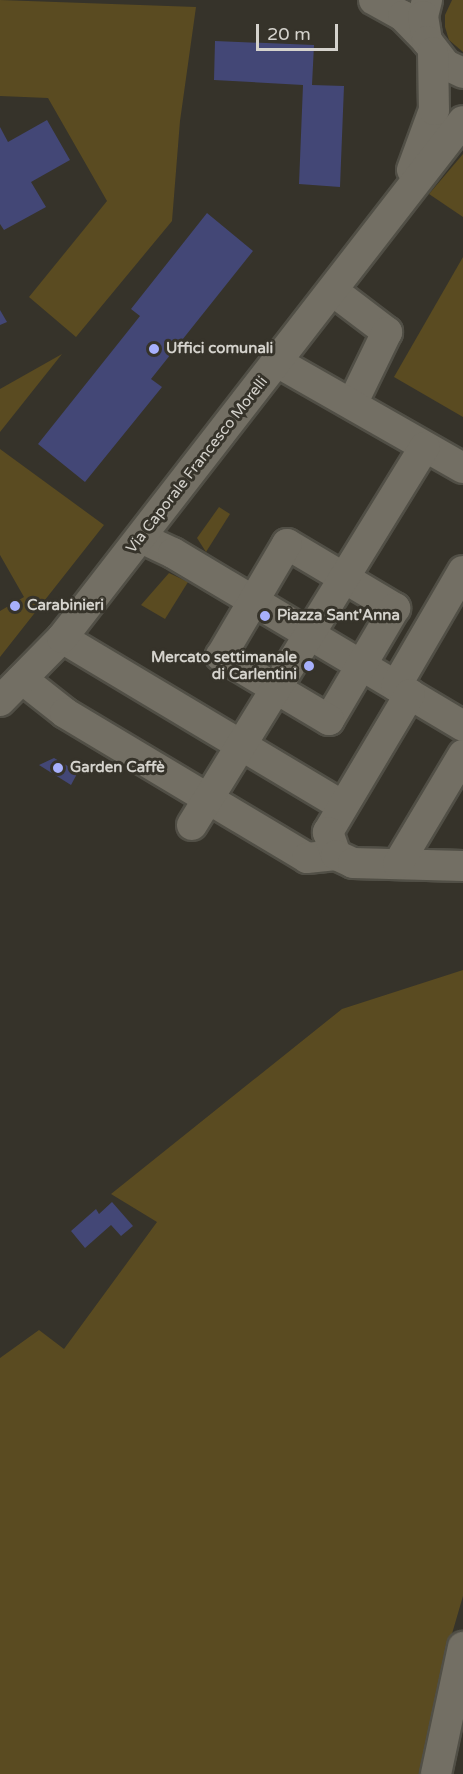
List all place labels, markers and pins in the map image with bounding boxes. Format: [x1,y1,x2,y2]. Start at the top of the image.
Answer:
place label: Uffici comunali [166,340,273,358]
marker: Uffici comunali [147,342,161,356]
place label: Carabinieri [27,597,104,615]
marker: Carabinieri [8,599,22,613]
place label: Piazza Sant'Anna [277,607,400,625]
marker: Piazza Sant'Anna [258,609,272,623]
place label: Mercato settimanale di Carlentini [151,648,297,683]
marker: Mercato settimanale di Carlentini [302,659,316,673]
place label: Garden Caffè [70,759,165,777]
marker: Garden Caffè [51,761,65,775]

